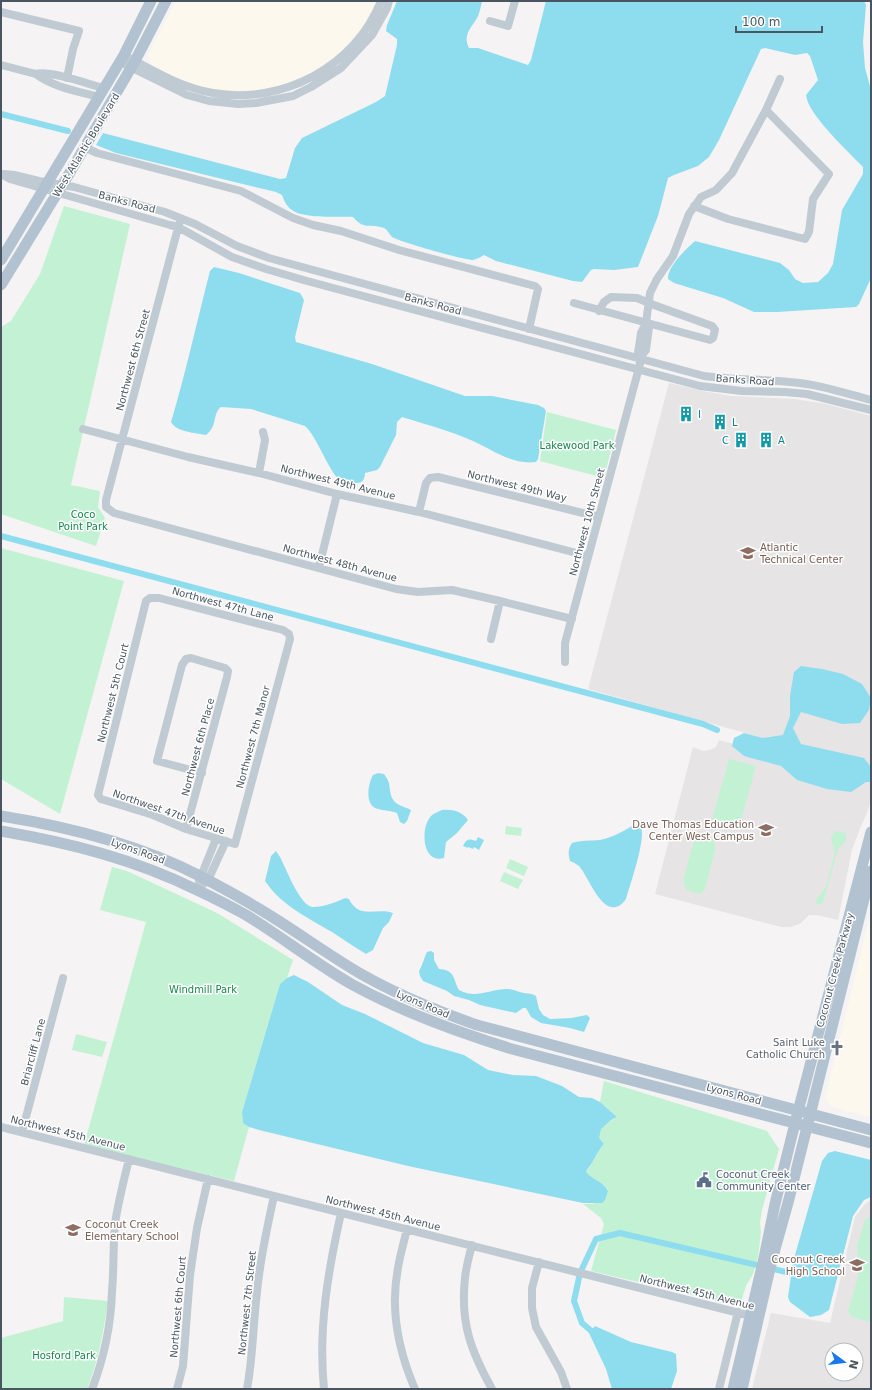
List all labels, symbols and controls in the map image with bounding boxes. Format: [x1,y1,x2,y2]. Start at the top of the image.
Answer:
scale bar [736,8,822,34]
text: 100 m [742,15,780,29]
street label: West Atlantic Boulevard [50,91,122,199]
street label: Banks Road [97,189,157,215]
street label: Banks Road [403,291,463,317]
street label: Northwest 6th Street [114,308,152,412]
street label: Banks Road [715,372,775,388]
building icon: I [677,405,695,423]
place label: I [698,409,701,420]
building icon: L [711,413,729,431]
place label: L [732,417,738,428]
building icon: C [732,431,750,449]
building icon: A [757,431,775,449]
place label: C [722,435,729,446]
place label: A [778,435,785,446]
park label: Lakewood Park [540,440,615,451]
street label: Northwest 49th Avenue [279,462,397,502]
street label: Northwest 10th Street [567,467,607,577]
street label: Northwest 49th Way [466,468,568,504]
park label: Coco Point Park [58,509,108,532]
street label: Northwest 48th Avenue [282,542,398,584]
place label: Atlantic Technical Center [759,542,844,565]
school or university icon: Atlantic Technical Center [739,544,757,562]
street label: Northwest 47th Lane [171,585,275,623]
street label: Northwest 5th Court [95,642,131,744]
street label: Northwest 7th Manor [234,684,272,789]
street label: Northwest 6th Place [180,697,216,797]
street label: Northwest 47th Avenue [111,788,227,836]
place label: Dave Thomas Education Center West Campus [632,819,754,842]
school or university icon: Dave Thomas Education Center West Campus [757,821,775,839]
street label: Lyons Road [110,836,166,866]
street label: Coconut Creek Parkway [814,911,856,1029]
park label: Windmill Park [169,984,237,995]
street label: Lyons Road [395,988,451,1020]
street label: Briarcliff Lane [19,1017,47,1087]
place label: Saint Luke Catholic Church [746,1037,825,1060]
church icon: Saint Luke Catholic Church [828,1039,846,1057]
street label: Lyons Road [705,1081,763,1107]
street label: Northwest 45th Avenue [9,1113,127,1153]
place label: Coconut Creek Community Center [716,1169,812,1192]
public building icon: Coconut Creek Community Center [695,1171,713,1189]
street label: Northwest 45th Avenue [324,1193,442,1233]
place label: Coconut Creek Elementary School [85,1219,179,1242]
school or university icon: Coconut Creek Elementary School [64,1221,82,1239]
street label: Northwest 7th Street [236,1250,258,1356]
place label: Coconut Creek High School [772,1254,845,1277]
street label: Northwest 6th Court [168,1256,188,1358]
school or university icon: Coconut Creek High School [848,1256,866,1274]
street label: Northwest 45th Avenue [638,1272,756,1312]
north arrow [824,1342,864,1382]
park label: Hosford Park [32,1350,96,1361]
text: N [846,1358,861,1371]

